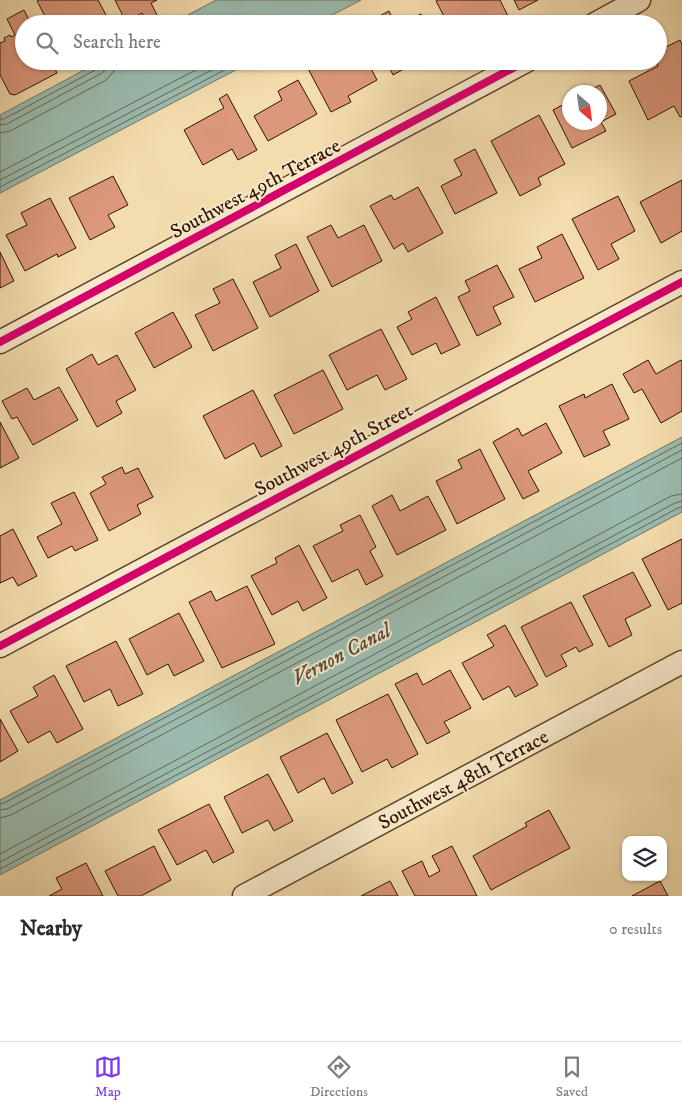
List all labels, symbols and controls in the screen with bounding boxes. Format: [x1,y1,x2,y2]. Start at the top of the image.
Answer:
search box [15,15,667,70]
icon: search [33,29,61,57]
text: Search here [73,31,161,54]
north arrow [562,85,607,130]
street label: Southwest 49th Terrace [166,134,345,245]
street label: Southwest 49th Street [251,398,417,502]
water label: Vernon Canal [288,617,398,692]
street label: Southwest 48th Terrace [374,725,553,836]
map controls [622,836,667,881]
button: layers [622,836,667,881]
text: Nearby [20,916,82,942]
text: 0 results [609,919,662,939]
tab: Map [94,1053,122,1101]
tab: Directions [310,1053,368,1101]
tab: Saved [556,1053,588,1101]

